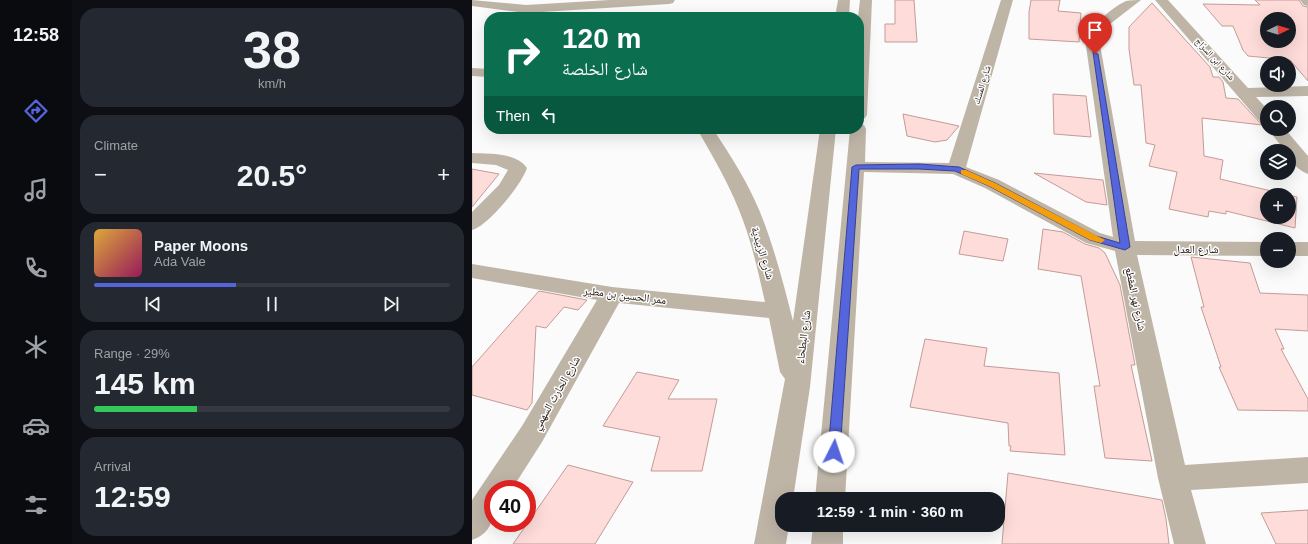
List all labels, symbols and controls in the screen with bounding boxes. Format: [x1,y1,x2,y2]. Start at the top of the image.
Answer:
north arrow [1260,12,1296,48]
map controls [1260,12,1296,268]
pin [1078,13,1112,54]
icon: arrive [1084,19,1106,41]
text: 38 [243,21,301,79]
text: 120 m [562,23,641,54]
text: 12:58 [13,25,59,45]
icon: right [496,28,548,80]
street label: شارع ابن السرّاج [1193,36,1237,83]
button: sound [1260,56,1296,92]
text: شارع الخلصة [562,59,648,79]
street label: شارع المسك [971,64,994,106]
text: km/h [258,76,286,91]
icon: directions [22,97,50,125]
button: search [1260,100,1296,136]
icon: left [538,104,560,126]
text: Then [496,107,530,124]
text: Climate [94,138,138,153]
button: layers [1260,144,1296,180]
text: 20.5° [237,159,307,192]
text: − [94,162,107,187]
text: + [437,162,450,187]
icon: music [22,176,50,204]
button: + [1260,188,1296,224]
street label: شارع الزبيدية [748,225,777,281]
button: − [1260,232,1296,268]
text: Paper Moons [154,237,248,254]
street label: شارع العدل [1173,243,1219,256]
icon: phone [22,254,50,282]
text: Ada Vale [154,254,206,269]
street label: شارع نهر المقطع [1122,266,1149,332]
street label: ممر الحسين بن مطير [582,284,667,307]
icon: previous [142,293,164,315]
icon: pause [261,293,283,315]
icon: next [380,293,402,315]
street label: شارع البطحاء [794,309,813,365]
icon: climate [22,333,50,361]
text: Range · 29% [94,346,170,361]
street label: شارع الحارث السهمي [530,354,584,433]
text: 145 km [94,367,196,400]
icon: car [22,412,50,440]
position arrow [813,431,855,473]
text: Arrival [94,459,131,474]
text: 12:59 [94,480,171,513]
speed limit sign: 40 [484,480,536,532]
icon: filters [22,491,50,519]
text: 12:59 · 1 min · 360 m [817,503,963,520]

